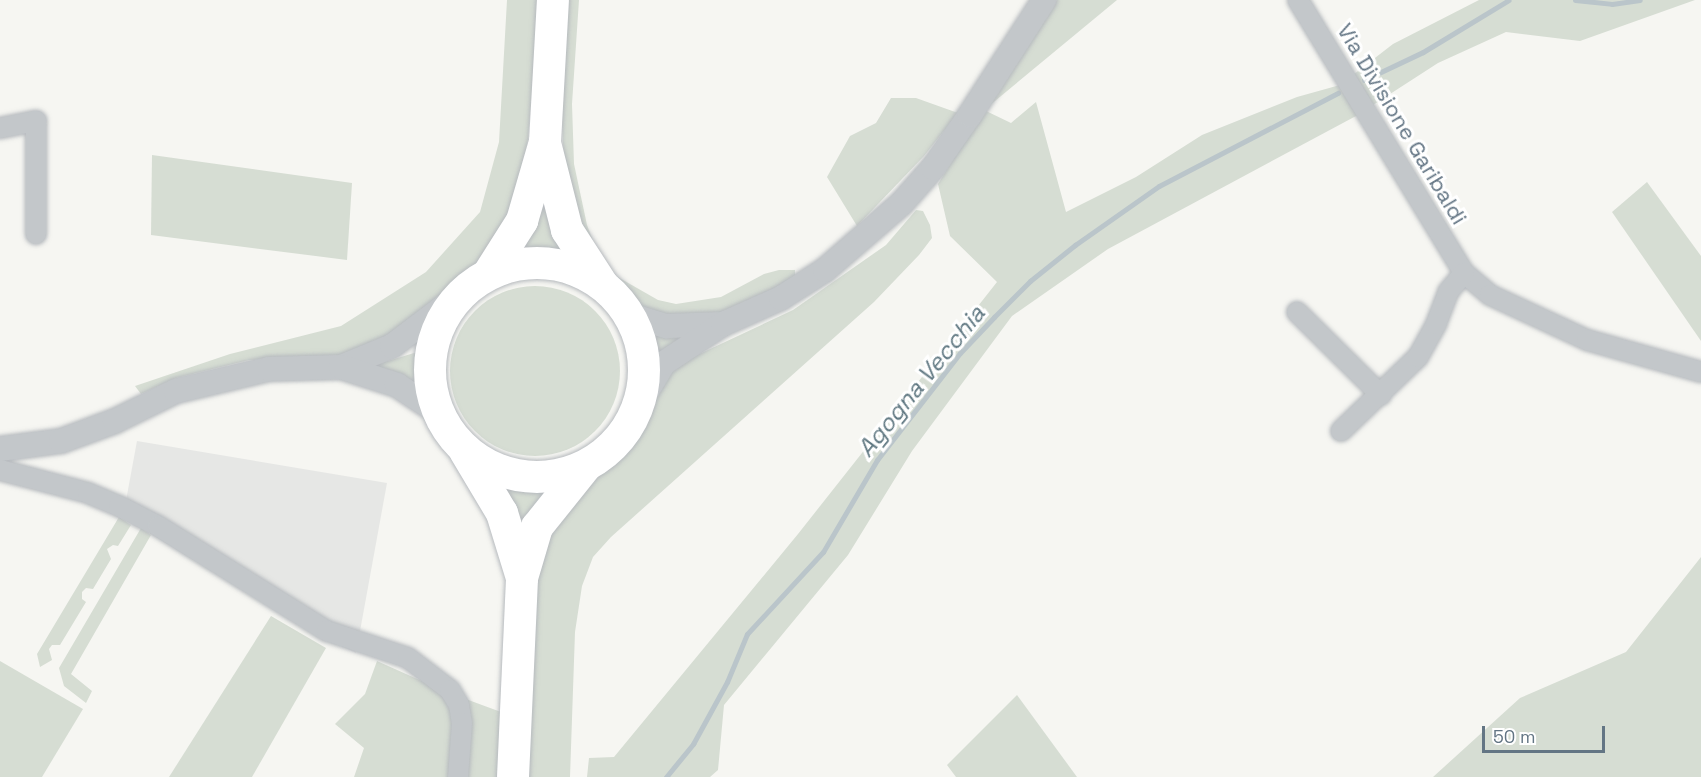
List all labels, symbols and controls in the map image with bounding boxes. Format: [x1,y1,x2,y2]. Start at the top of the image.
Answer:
street label: Via Divisione Garibaldi [1331,19,1473,229]
water label: Agogna Vecchia [851,299,991,463]
scale bar [1485,714,1608,752]
text: 50 m [1493,725,1535,748]

